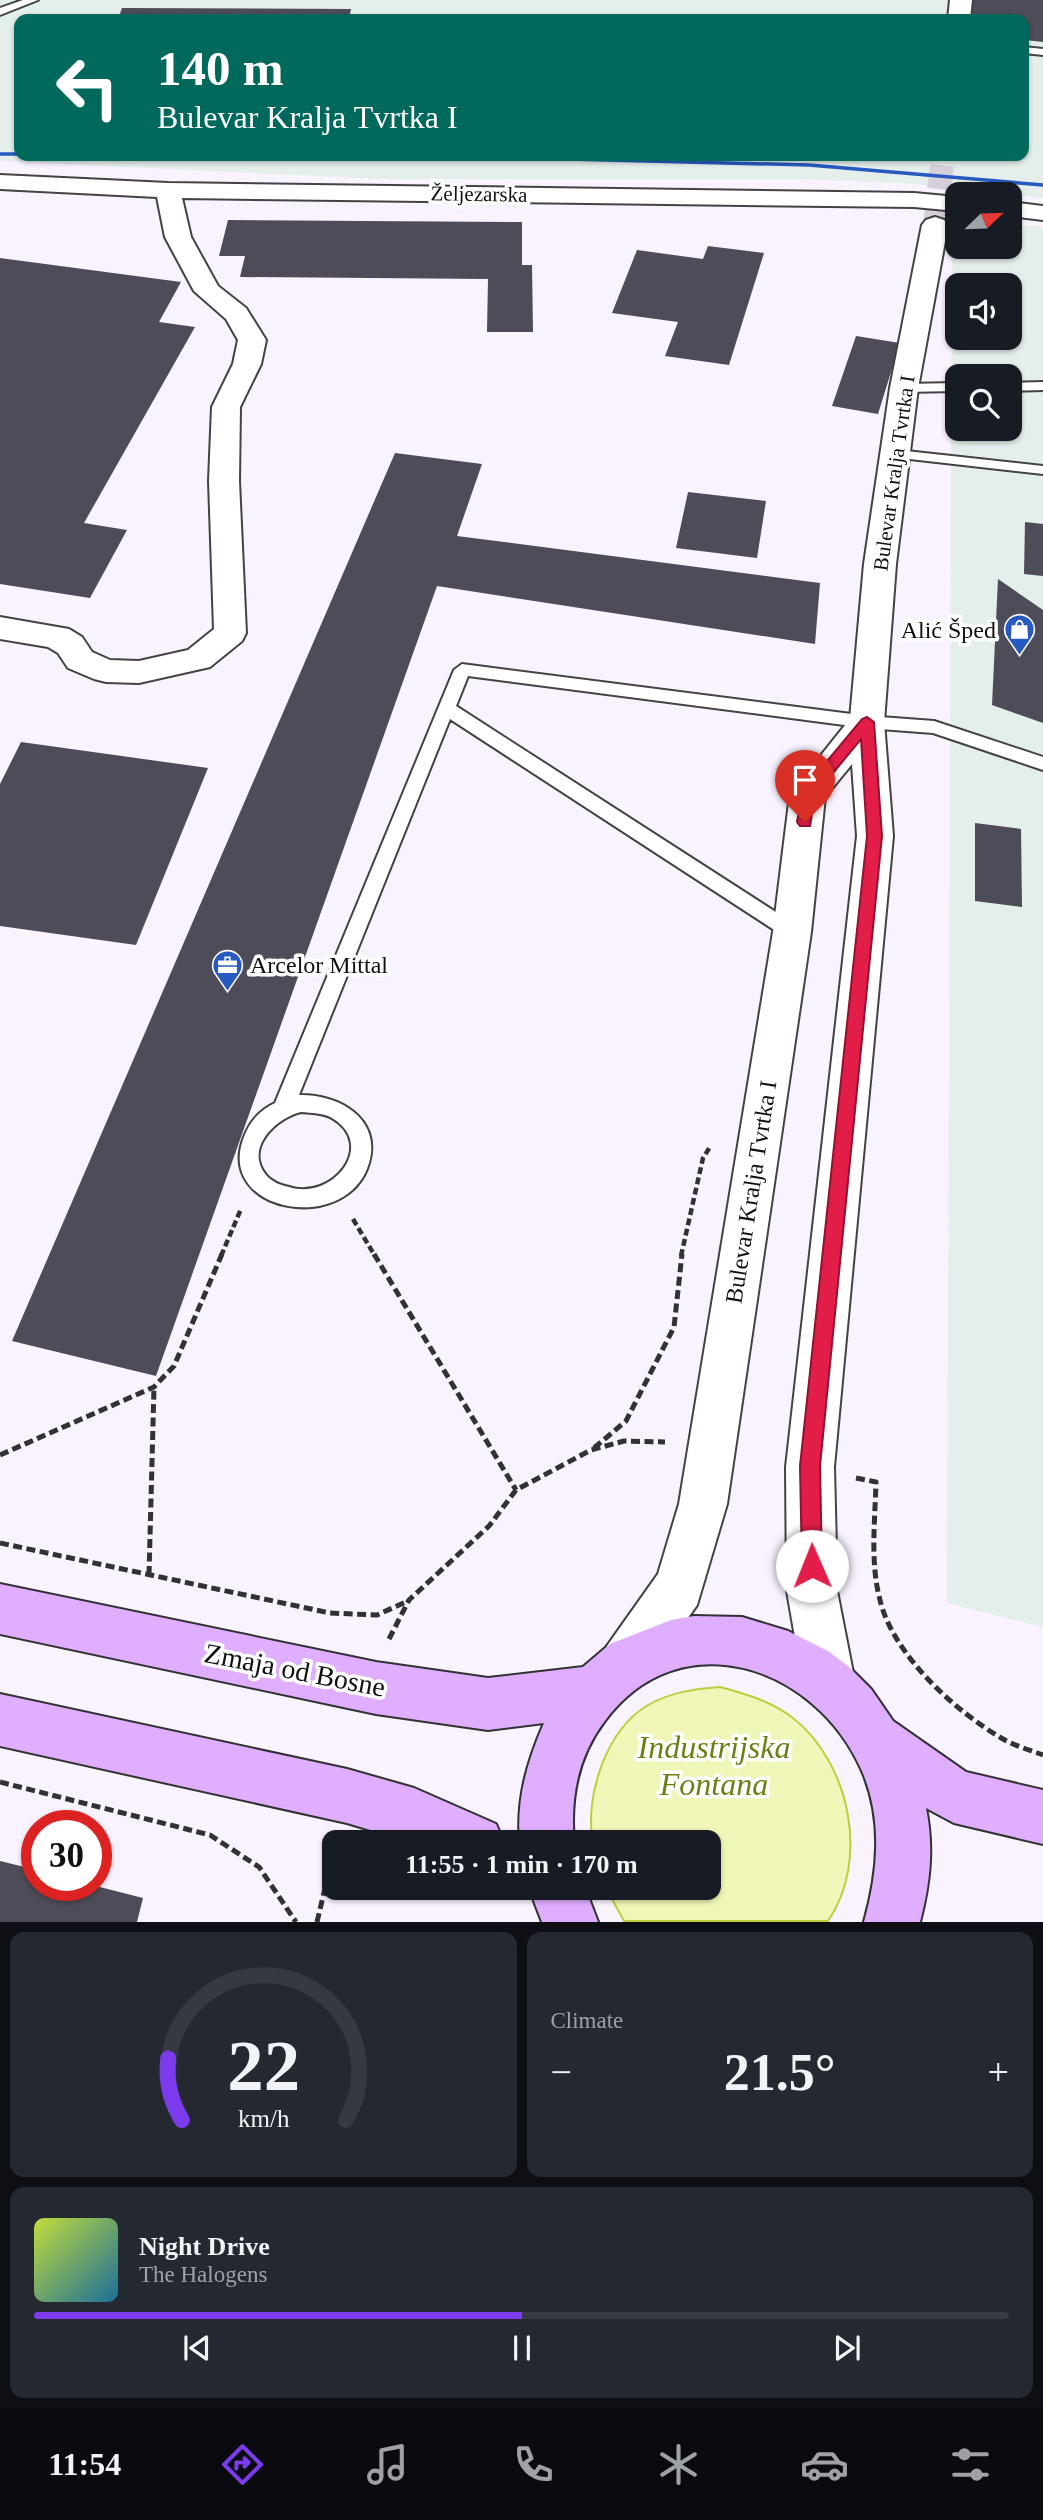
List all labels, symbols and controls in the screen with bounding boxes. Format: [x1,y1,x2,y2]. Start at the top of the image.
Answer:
text: 140 m [157,41,284,96]
icon: left [42,42,133,133]
text: Bulevar Kralja Tvrtka I [157,99,458,135]
street label: Željezarska [430,181,528,207]
north arrow [945,182,1022,259]
map controls [945,182,1022,441]
button: sound [945,273,1022,350]
button: search [945,364,1022,441]
street label: Bulevar Kralja Tvrtka I [868,374,920,572]
shop icon: Alić Šped [1002,613,1036,657]
place label: Alić Šped [901,617,996,643]
pin [775,750,835,822]
icon: arrive [786,761,824,799]
office icon: Arcelor Mittal [210,948,244,992]
place label: Arcelor Mittal [250,952,388,978]
street label: Bulevar Kralja Tvrtka I [721,1079,781,1305]
position arrow [775,1529,849,1603]
street label: Zmaja od Bosne [202,1637,388,1703]
water label: Industrijska Fontana [637,1729,790,1802]
speed limit sign: 30 [21,1810,112,1901]
text: 11:55 · 1 min · 170 m [405,1850,638,1879]
text: Climate [551,2008,623,2033]
text: 22 [227,2026,300,2107]
text: 21.5° [724,2044,836,2101]
text: − [551,2051,572,2093]
text: + [988,2051,1009,2093]
text: km/h [238,2105,289,2132]
text: Night Drive [139,2232,270,2261]
text: The Halogens [139,2262,267,2287]
icon: previous [178,2329,216,2367]
icon: pause [503,2329,541,2367]
icon: next [828,2329,866,2367]
icon: directions [218,2440,267,2489]
icon: music [363,2440,412,2489]
icon: phone [509,2440,558,2489]
icon: climate [654,2440,703,2489]
icon: car [800,2440,849,2489]
icon: filters [946,2440,995,2489]
text: 11:54 [48,2446,121,2482]

